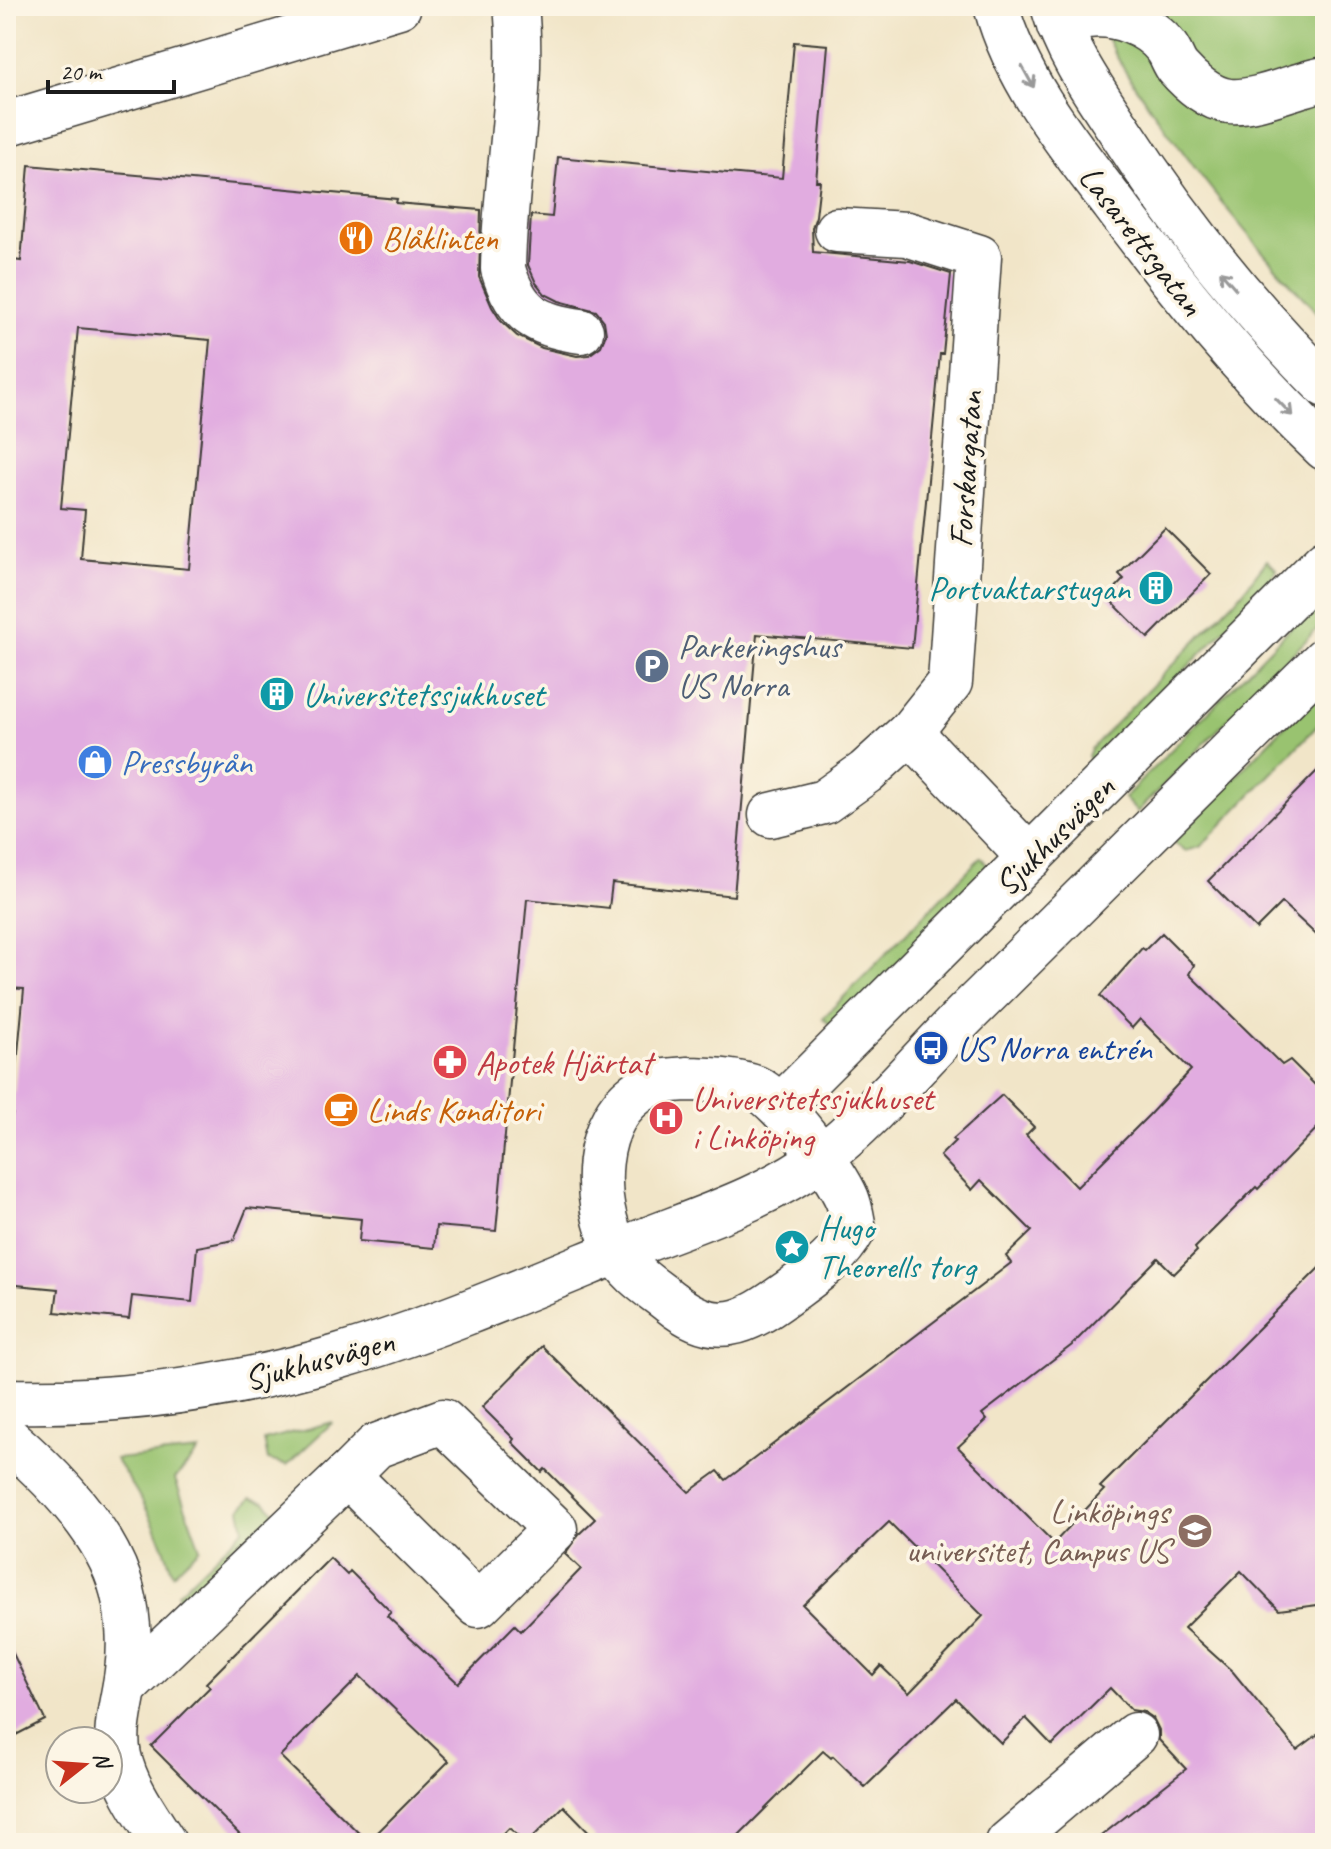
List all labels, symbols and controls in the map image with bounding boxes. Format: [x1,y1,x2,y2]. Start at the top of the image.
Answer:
scale bar [48,44,174,94]
text: 20 m [60,57,103,87]
one-way arrow [1020,65,1036,88]
street label: Lasarettsgatan [1070,157,1214,325]
place label: Blåklinten [382,217,499,260]
restaurant icon: Blåklinten [337,219,375,257]
one-way arrow [1220,271,1238,291]
street label: Forskargatan [939,388,993,549]
one-way arrow [1274,397,1293,417]
place label: Portvaktarstugan [929,567,1132,610]
building icon: Portvaktarstugan [1137,569,1175,607]
place label: Parkeringshus US Norra [678,625,843,707]
parking icon: Parkeringshus US Norra [633,647,671,685]
place label: Universitetssjukhuset [303,673,548,716]
building icon: Universitetssjukhuset [258,675,296,713]
place label: Pressbyrån [121,741,254,784]
shop icon: Pressbyrån [76,743,114,781]
street label: Sjukhusvägen [985,765,1124,905]
place label: US Norra entrén [957,1027,1154,1070]
bus stop icon: US Norra entrén [912,1029,950,1067]
place label: Apotek Hjärtat [476,1041,657,1084]
pharmacy icon: Apotek Hjärtat [431,1043,469,1081]
place label: Universitetssjukhuset i Linköping [692,1077,937,1159]
place label: Linds Konditori [367,1089,545,1132]
cafe icon: Linds Konditori [322,1091,360,1129]
hospital icon: Universitetssjukhuset i Linköping [647,1099,685,1137]
place label: Hugo Theorells torg [818,1206,978,1288]
place icon: Hugo Theorells torg [773,1228,811,1266]
street label: Sjukhusvägen [240,1319,399,1400]
place label: Linköpings universitet, Campus US [906,1490,1175,1572]
school or university icon: Linköpings universitet, Campus US [1176,1512,1214,1550]
north arrow [44,1725,124,1805]
text: N [87,1749,119,1773]

